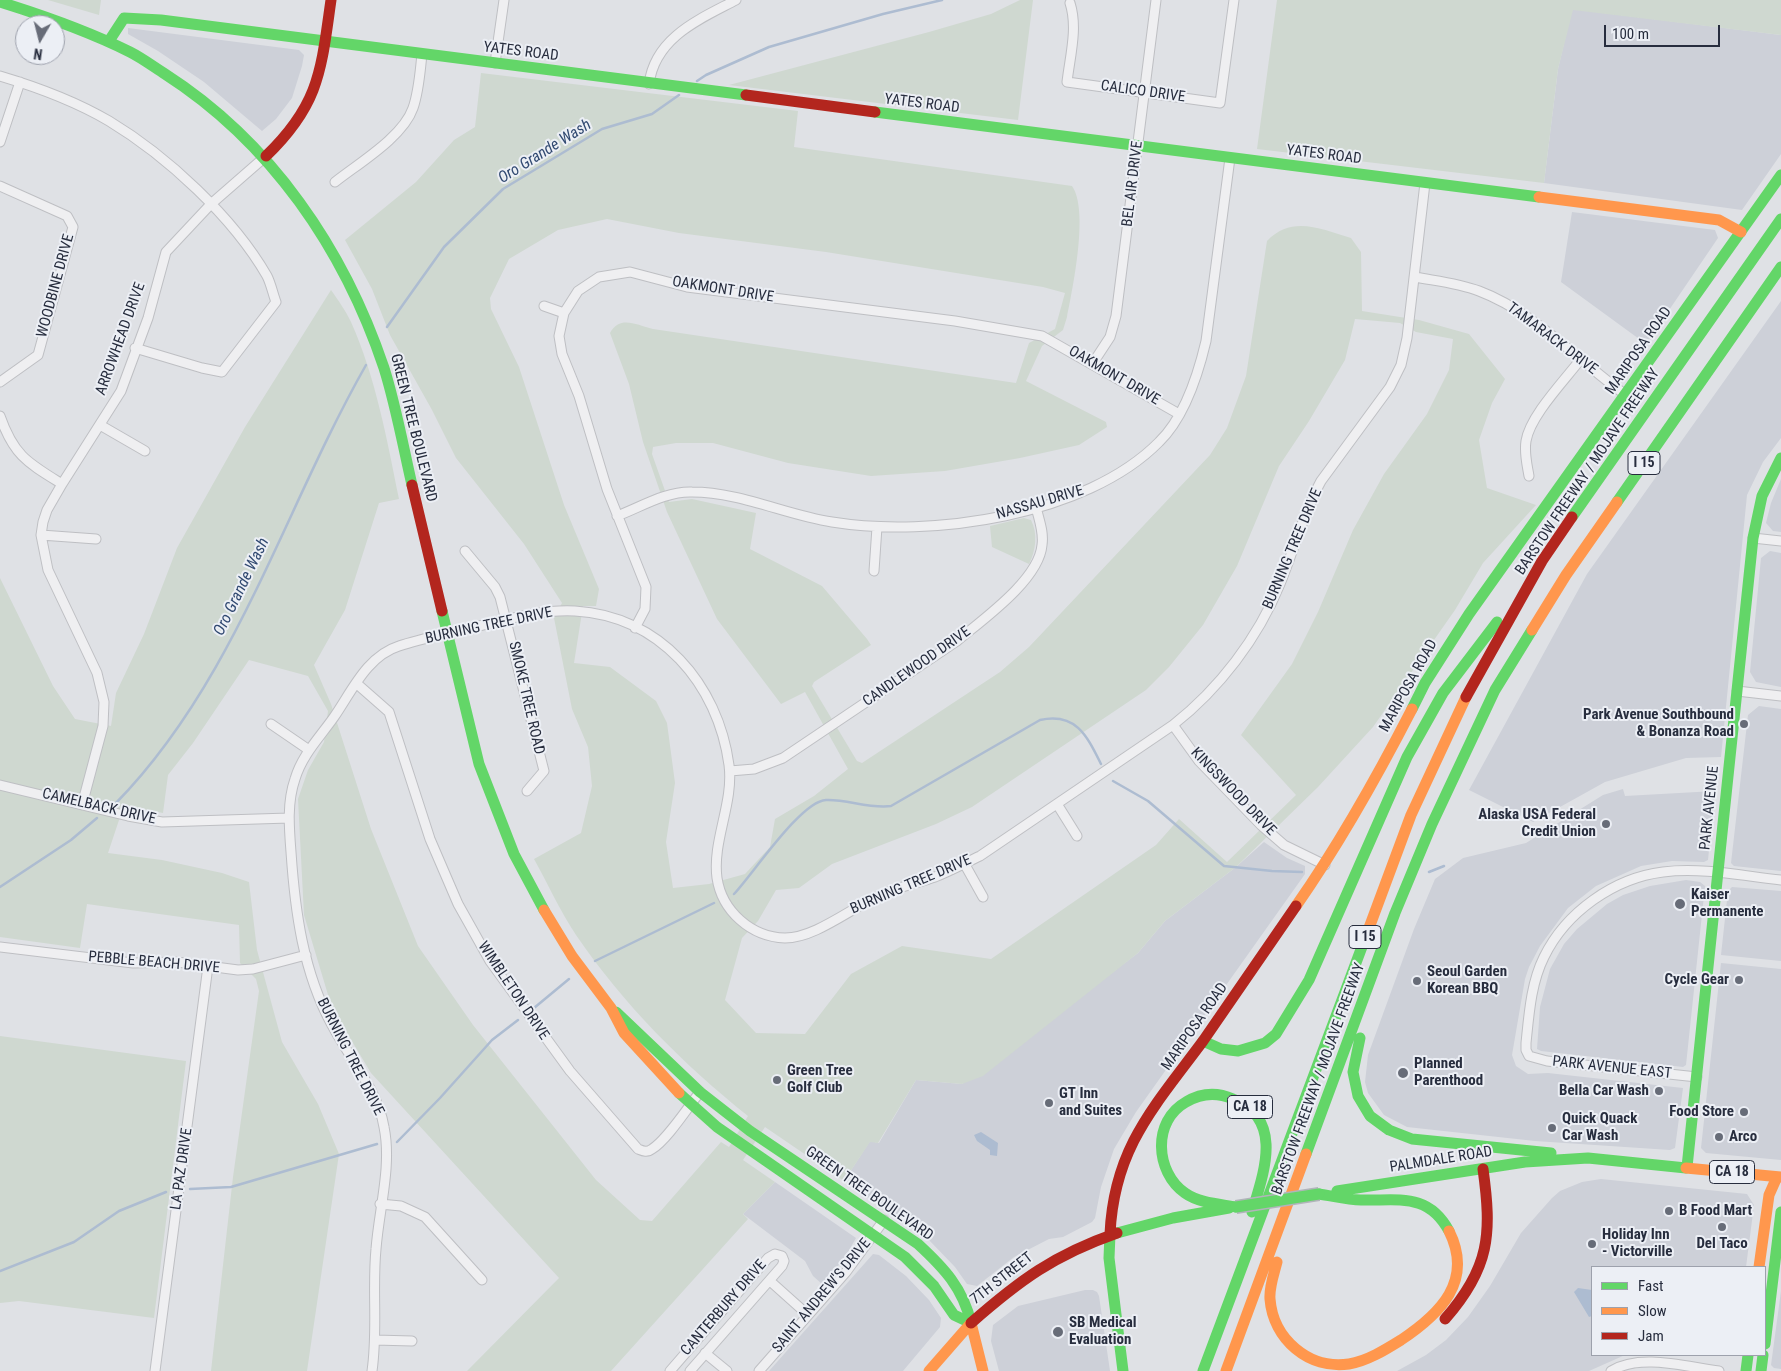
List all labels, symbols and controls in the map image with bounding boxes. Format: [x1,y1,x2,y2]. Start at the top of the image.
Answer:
north arrow [15,15,65,65]
scale bar [1606,15,1722,47]
text: 100 m [1612,25,1649,43]
street label: YATES ROAD [482,38,560,66]
text: N [33,45,43,62]
street label: CALICO DRIVE [1100,77,1186,107]
street label: YATES ROAD [883,90,961,118]
water label: Oro Grande Wash [495,116,595,188]
street label: BEL AIR DRIVE [1119,140,1147,228]
street label: YATES ROAD [1285,141,1363,169]
street label: WOODBINE DRIVE [34,232,78,340]
street label: OAKMONT DRIVE [671,273,775,307]
street label: ARROWHEAD DRIVE [92,280,150,398]
street label: TAMARACK DRIVE [1503,299,1601,379]
street label: MARIPOSA ROAD [1602,304,1676,398]
street label: OAKMONT DRIVE [1065,343,1163,409]
street label: GREEN TREE BOULEVARD [386,352,440,504]
street label: BARSTOW FREEWAY / MOJAVE FREEWAY [1512,365,1664,579]
road number: I 15 [1628,452,1660,474]
street label: NASSAU DRIVE [994,482,1086,524]
street label: BURNING TREE DRIVE [1259,486,1327,612]
water label: Oro Grande Wash [210,535,274,639]
street label: BURNING TREE DRIVE [424,604,554,648]
street label: CANDLEWOOD DRIVE [860,623,974,711]
street label: MARIPOSA ROAD [1376,637,1442,735]
street label: SMOKE TREE ROAD [504,640,548,756]
place label: Park Avenue Southbound & Bonanza Road [1583,706,1734,741]
marker: Park Avenue Southbound & Bonanza Road [1738,718,1750,730]
street label: KINGSWOOD DRIVE [1186,744,1280,840]
street label: PARK AVENUE [1697,765,1723,851]
street label: CAMELBACK DRIVE [40,785,158,829]
place label: Alaska USA Federal Credit Union [1478,806,1596,841]
marker: Alaska USA Federal Credit Union [1600,818,1612,830]
street label: BURNING TREE DRIVE [848,851,974,919]
place label: Kaiser Permanente [1691,886,1763,921]
marker: Kaiser Permanente [1673,897,1687,911]
road number: I 15 [1349,926,1381,949]
street label: WIMBLETON DRIVE [473,938,553,1044]
street label: PEBBLE BEACH DRIVE [88,948,220,978]
street label: BARSTOW FREEWAY / MOJAVE FREEWAY [1269,961,1369,1197]
place label: Seoul Garden Korean BBQ [1427,963,1507,998]
place label: Cycle Gear [1665,971,1729,989]
marker: Cycle Gear [1733,974,1745,986]
marker: Seoul Garden Korean BBQ [1411,975,1423,987]
street label: MARIPOSA ROAD [1158,980,1232,1074]
street label: BURNING TREE DRIVE [313,995,387,1119]
street label: PARK AVENUE EAST [1552,1053,1672,1083]
place label: Planned Parenthood [1414,1055,1483,1090]
place label: Green Tree Golf Club [787,1062,853,1097]
marker: Planned Parenthood [1396,1066,1410,1080]
marker: Green Tree Golf Club [771,1074,783,1086]
place label: Bella Car Wash [1559,1082,1649,1100]
place label: GT Inn and Suites [1059,1085,1122,1120]
marker: Bella Car Wash [1653,1085,1665,1097]
road number: CA 18 [1228,1096,1272,1118]
marker: GT Inn and Suites [1043,1097,1055,1109]
place label: Food Store [1669,1103,1734,1121]
marker: Food Store [1738,1106,1750,1118]
place label: Quick Quack Car Wash [1562,1110,1637,1145]
marker: Quick Quack Car Wash [1546,1122,1558,1134]
street label: LA PAZ DRIVE [167,1127,197,1211]
place label: Arco [1729,1128,1757,1146]
marker: Arco [1713,1131,1725,1143]
street label: GREEN TREE BOULEVARD [802,1143,936,1245]
street label: PALMDALE ROAD [1388,1143,1494,1177]
road number: CA 18 [1710,1160,1754,1184]
place label: B Food Mart [1679,1202,1752,1220]
marker: B Food Mart [1663,1205,1675,1217]
marker: Del Taco [1716,1221,1728,1233]
place label: Holiday Inn - Victorville [1602,1226,1672,1261]
street label: SAINT ANDREW'S DRIVE [769,1235,875,1357]
place label: Del Taco [1696,1235,1748,1253]
marker: Holiday Inn - Victorville [1586,1238,1598,1250]
street label: 7TH STREET [967,1249,1037,1309]
street label: CANTERBURY DRIVE [677,1256,771,1360]
legend [1591,1266,1766,1356]
text: Fast [1638,1277,1663,1295]
text: Slow [1638,1302,1667,1320]
place label: SB Medical Evaluation [1069,1314,1136,1349]
marker: SB Medical Evaluation [1051,1325,1065,1339]
text: Jam [1638,1327,1664,1345]

